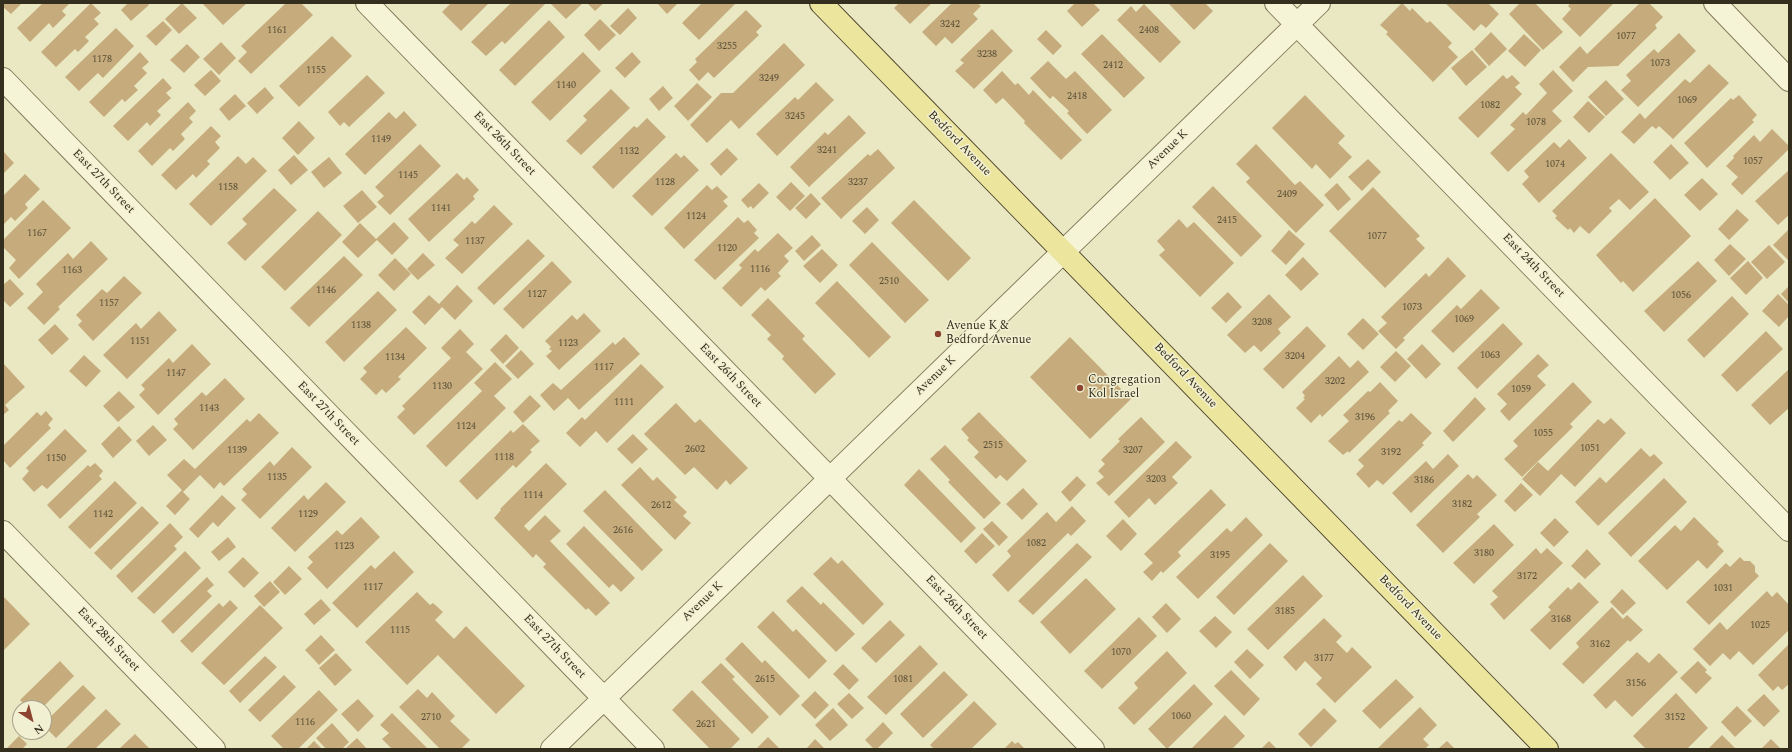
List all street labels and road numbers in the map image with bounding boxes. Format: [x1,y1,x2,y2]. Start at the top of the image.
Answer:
street label: Bedford Avenue [924,108,994,180]
street label: East 26th Street [470,109,538,179]
street label: Avenue K [1145,127,1191,173]
street label: East 27th Street [69,147,137,217]
street label: East 24th Street [1499,231,1567,301]
street label: Bedford Avenue [1150,340,1220,412]
street label: East 26th Street [696,341,764,411]
street label: Avenue K [913,353,959,399]
street label: East 27th Street [294,379,362,449]
street label: Bedford Avenue [1375,572,1445,644]
street label: East 26th Street [922,573,990,643]
street label: Avenue K [680,579,726,625]
street label: East 28th Street [74,605,142,675]
street label: East 27th Street [520,612,588,682]

